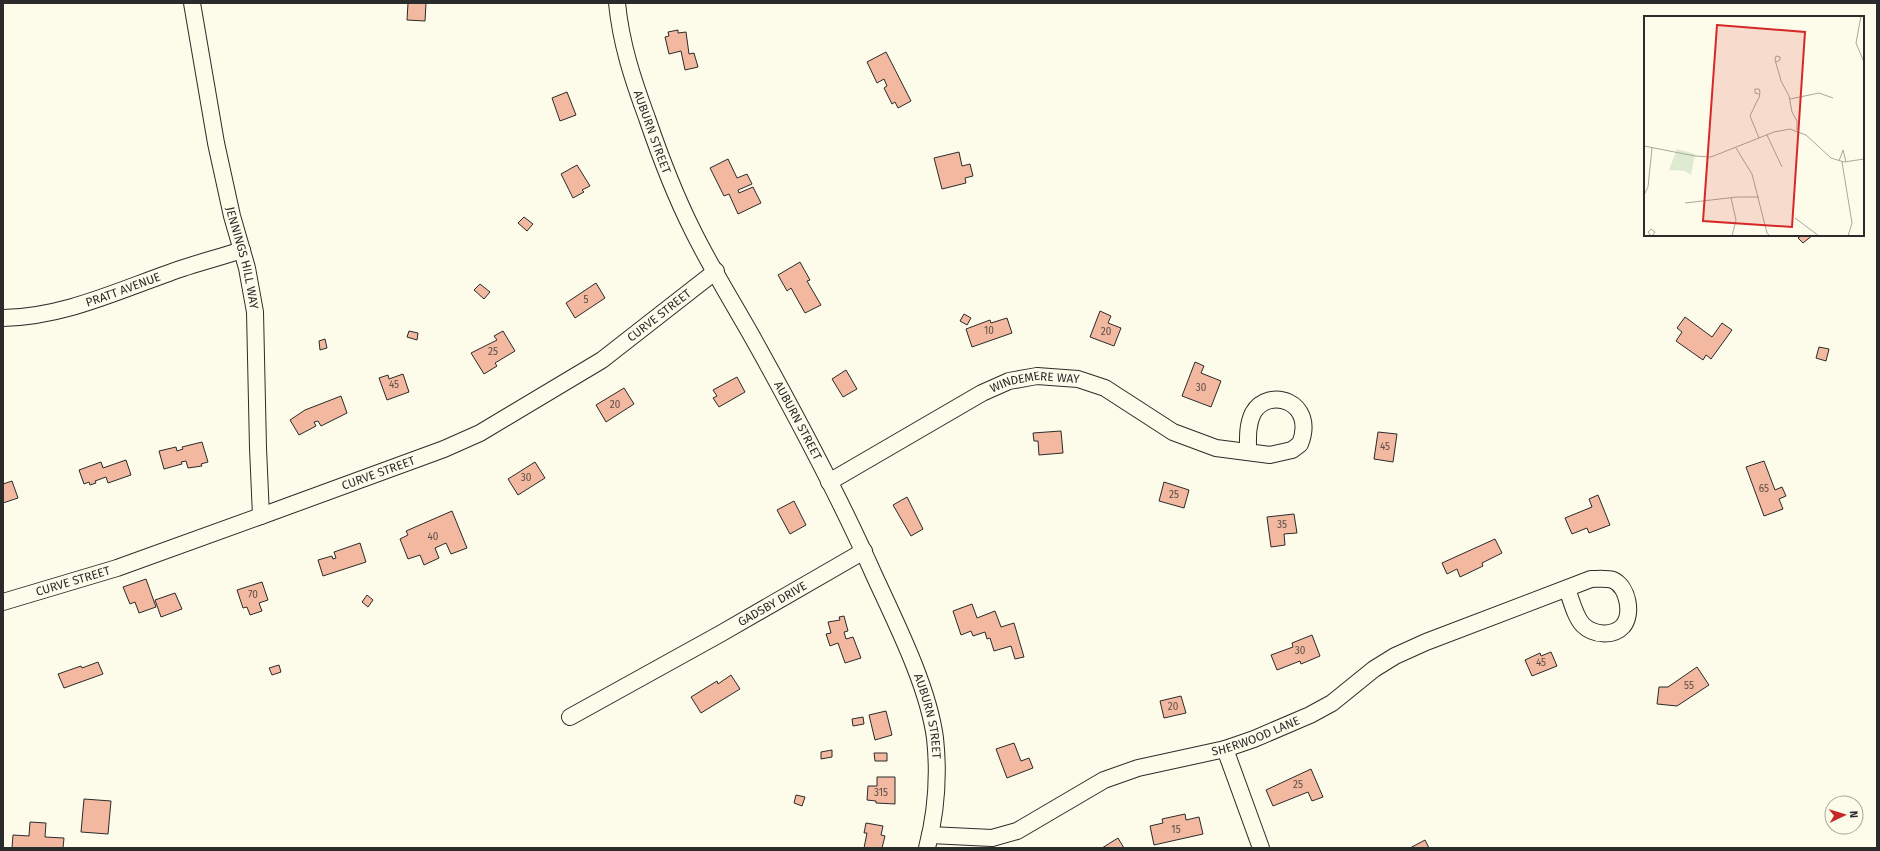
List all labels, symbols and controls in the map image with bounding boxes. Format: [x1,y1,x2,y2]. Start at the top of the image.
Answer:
inset map [1644,16,1864,236]
street label: AUBURN STREET [631,88,674,176]
street label: JENNINGS HILL WAY [223,205,261,311]
street label: PRATT AVENUE [84,270,162,309]
street label: CURVE STREET [625,286,694,345]
house number: 5 [583,294,589,306]
house number: 10 [984,325,994,337]
house number: 20 [1101,326,1112,338]
house number: 25 [488,346,498,358]
street label: WINDEMERE WAY [988,369,1080,396]
house number: 45 [389,379,399,391]
street label: AUBURN STREET [771,379,825,463]
house number: 30 [1196,382,1207,394]
house number: 20 [610,399,621,411]
house number: 45 [1380,441,1390,453]
street label: CURVE STREET [340,453,418,493]
house number: 30 [521,472,532,484]
house number: 65 [1759,483,1769,495]
house number: 25 [1169,489,1179,501]
house number: 35 [1277,519,1287,531]
house number: 40 [428,531,439,543]
street label: CURVE STREET [34,563,113,599]
street label: GADSBY DRIVE [736,578,809,629]
house number: 70 [248,589,258,601]
house number: 30 [1295,645,1306,657]
house number: 45 [1536,657,1546,669]
street label: AUBURN STREET [911,672,944,760]
house number: 55 [1684,680,1694,692]
house number: 20 [1168,701,1179,713]
street label: SHERWOOD LANE [1210,713,1302,759]
house number: 25 [1293,779,1303,791]
house number: 315 [874,787,888,799]
north arrow [1824,795,1864,835]
text: N [1847,810,1860,818]
house number: 15 [1171,824,1181,836]

